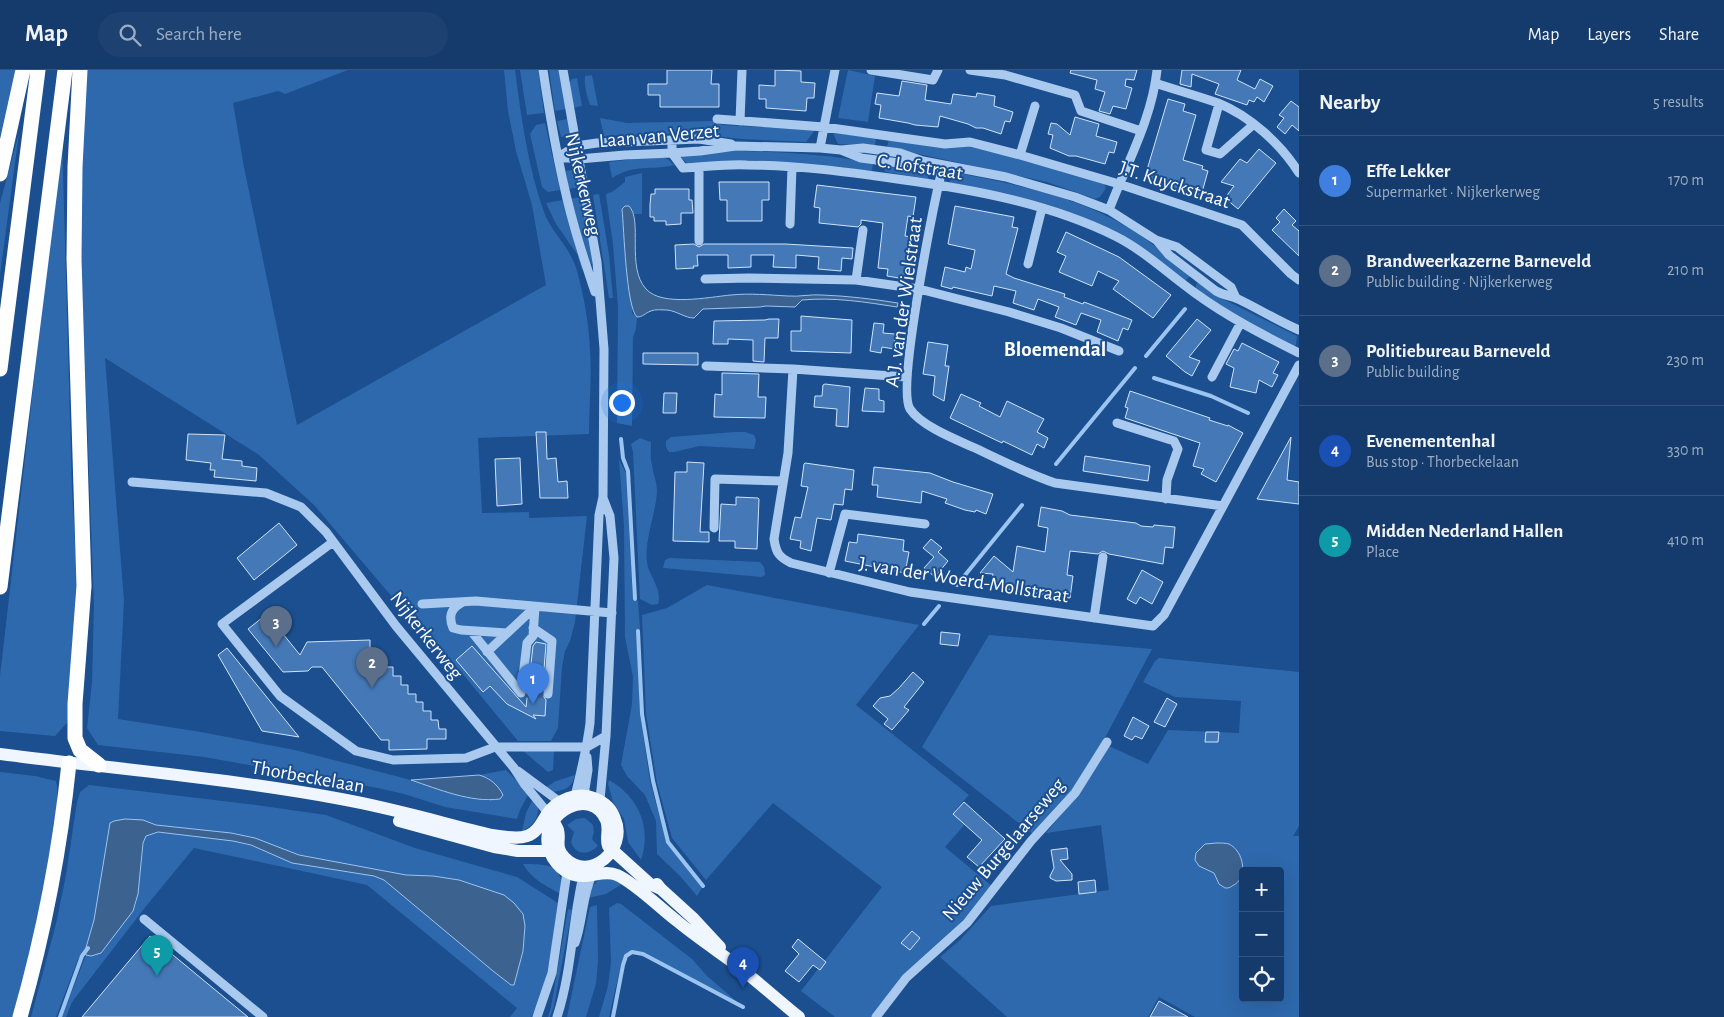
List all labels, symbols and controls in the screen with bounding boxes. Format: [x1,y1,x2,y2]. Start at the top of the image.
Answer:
search box [98,12,448,57]
icon: search [116,21,144,49]
text: Map [25,22,68,46]
text: Search here [156,25,242,44]
text: Map [1528,26,1559,44]
text: Layers [1587,26,1631,44]
text: Share [1659,26,1699,44]
text: Nearby [1319,92,1380,113]
text: 5 results [1653,94,1704,110]
street label: Laan van Verzet [598,121,721,151]
street label: Nijkerkerweg [561,131,605,238]
street label: C. Lofstraat [875,150,965,184]
street label: J.T. Kuyckstraat [1117,158,1233,212]
text: Effe Lekker [1366,162,1450,181]
text: 1 [1332,172,1338,188]
text: 170 m [1668,172,1704,188]
text: Supermarket · Nijkerkerweg [1366,184,1540,200]
street label: A.J. van der Wielstraat [882,215,926,388]
text: Brandweerkazerne Barneveld [1366,252,1591,271]
text: 2 [1331,262,1339,278]
text: 210 m [1667,262,1704,278]
text: Public building · Nijkerkerweg [1366,274,1552,290]
district label: Bloemendal [1004,339,1106,360]
text: Politiebureau Barneveld [1366,342,1551,361]
text: 3 [1332,352,1338,368]
text: 230 m [1666,352,1704,368]
text: Public building [1366,364,1460,380]
your location [609,390,635,416]
text: Evenementenhal [1366,432,1495,451]
text: 4 [1331,442,1339,458]
text: 330 m [1667,442,1704,458]
text: Bus stop · Thorbeckelaan [1366,454,1519,470]
text: Midden Nederland Hallen [1366,522,1563,541]
text: 5 [1332,532,1338,548]
text: 410 m [1667,532,1704,548]
text: Place [1366,544,1399,560]
street label: J. van der Woerd-Mollstraat [858,554,1071,607]
street label: Nijkerkerweg [386,588,467,683]
pin: 3 [260,606,292,647]
pin: 2 [356,647,388,688]
pin: 1 [517,663,549,704]
street label: Thorbeckelaan [250,757,366,797]
street label: Nieuw Burgelaarseweg [939,775,1069,925]
map controls [1239,867,1284,1002]
button: + [1239,867,1284,912]
button: − [1239,912,1284,957]
pin: 5 [141,935,173,976]
pin: 4 [727,947,759,988]
button: locate [1239,957,1284,1002]

